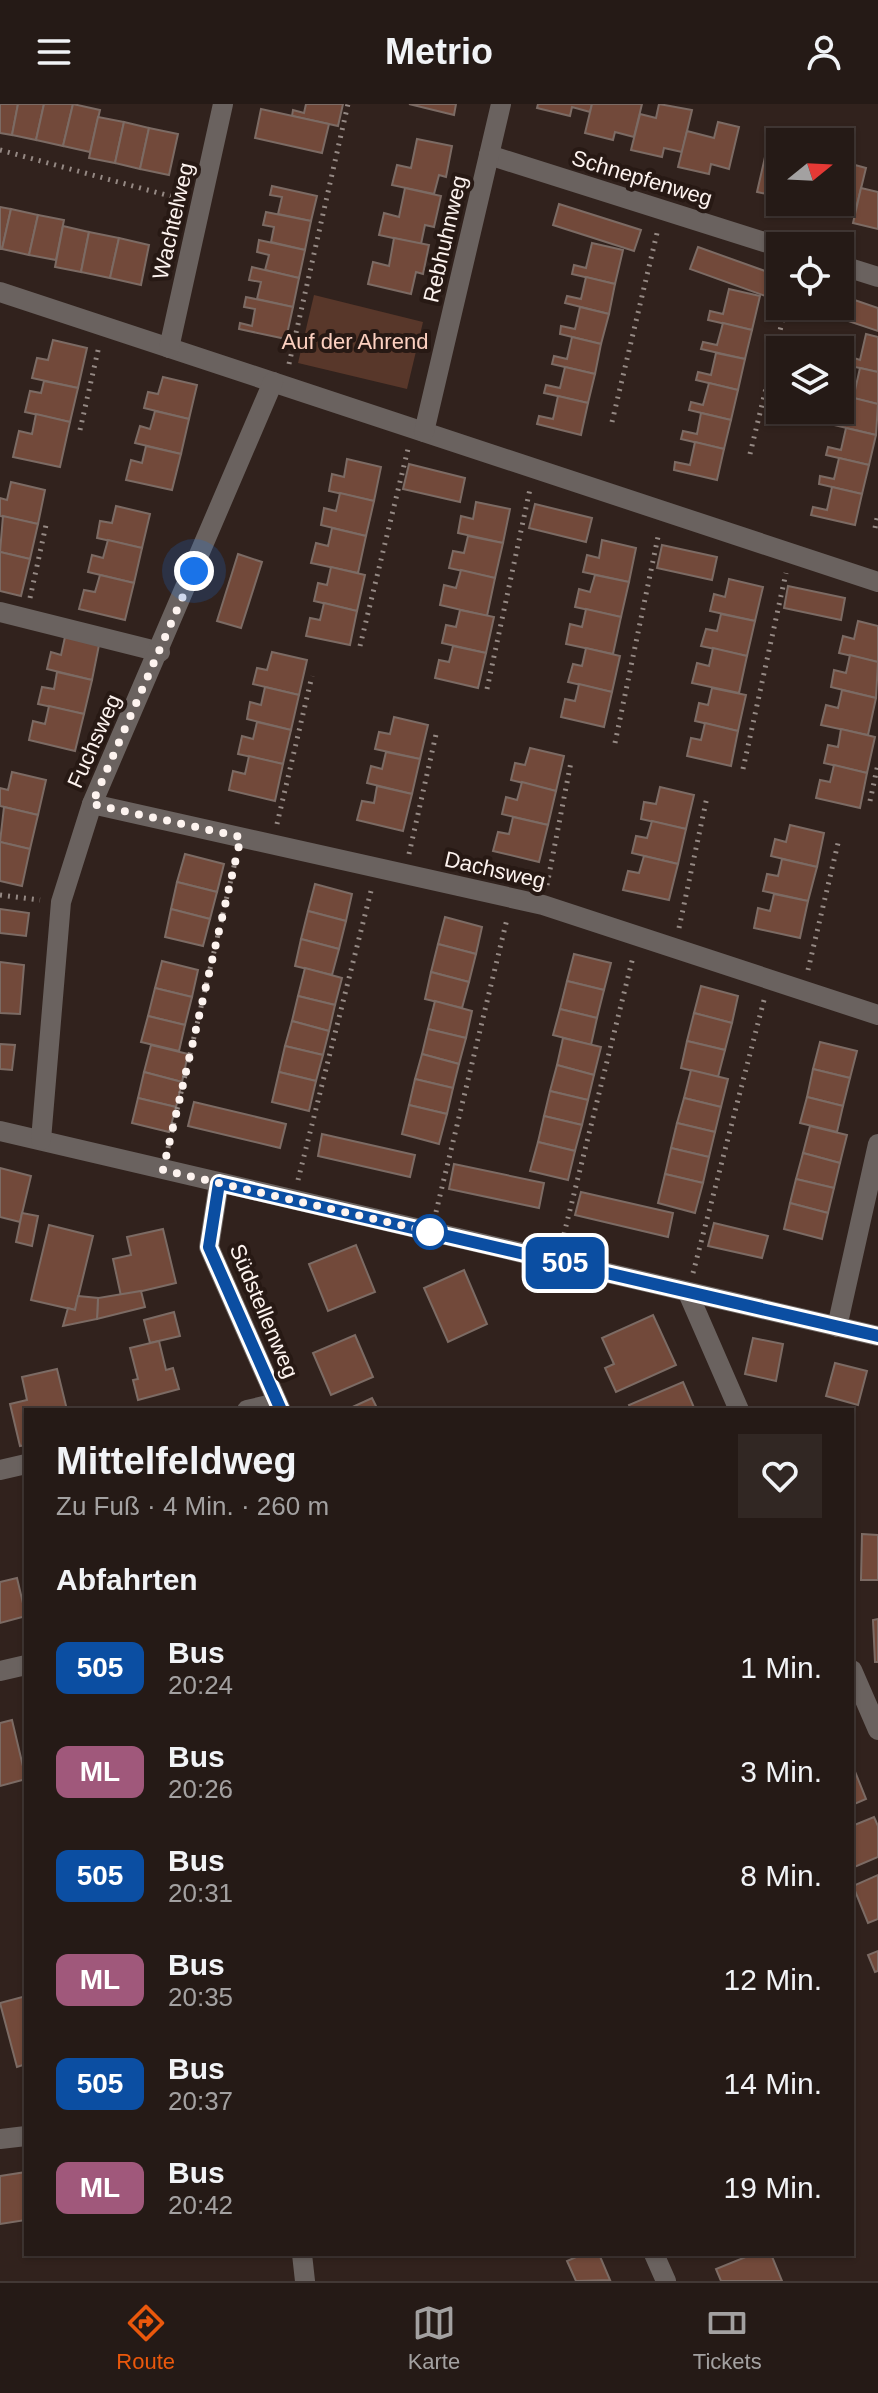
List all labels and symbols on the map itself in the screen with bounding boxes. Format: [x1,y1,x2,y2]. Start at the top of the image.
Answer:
north arrow [766,128,854,216]
street label: Schnepfenweg [569,145,715,211]
street label: Wachtelweg [147,160,199,282]
street label: Rebhuhnweg [418,173,472,305]
park label: Auf der Ahrend [282,329,428,354]
your location [174,551,214,591]
street label: Fuchsweg [62,690,126,792]
street label: Dachsweg [442,846,548,894]
unlabelled marker [413,1215,447,1249]
line badge: 505 [519,1237,611,1289]
street label: Südstellenweg [225,1240,303,1382]

